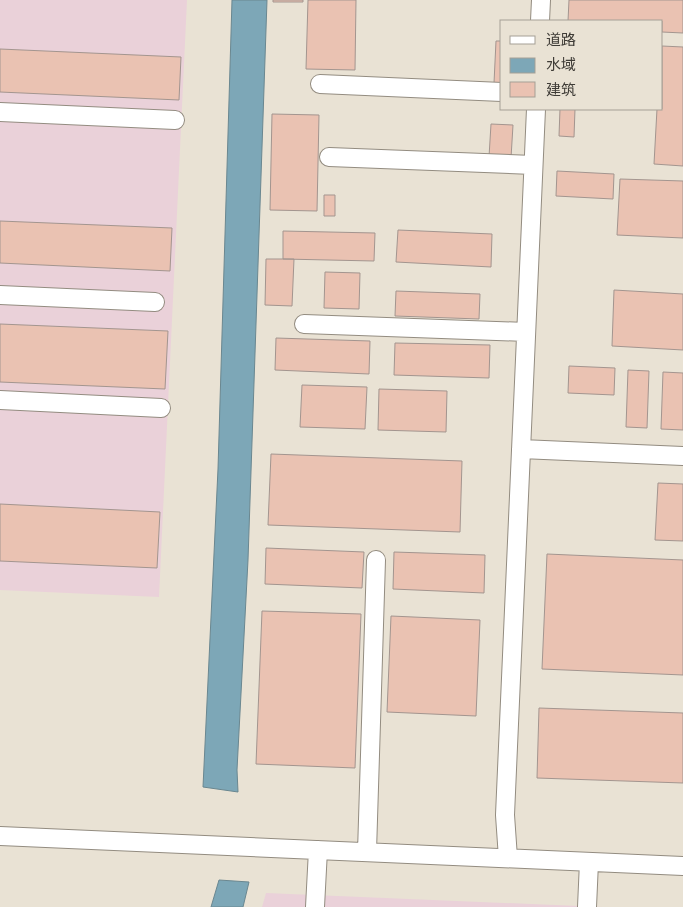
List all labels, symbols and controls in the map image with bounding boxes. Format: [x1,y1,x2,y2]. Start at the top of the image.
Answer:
legend [500,20,663,110]
text: 道路 [546,31,576,49]
text: 水域 [546,56,576,74]
text: 建筑 [546,81,576,99]

